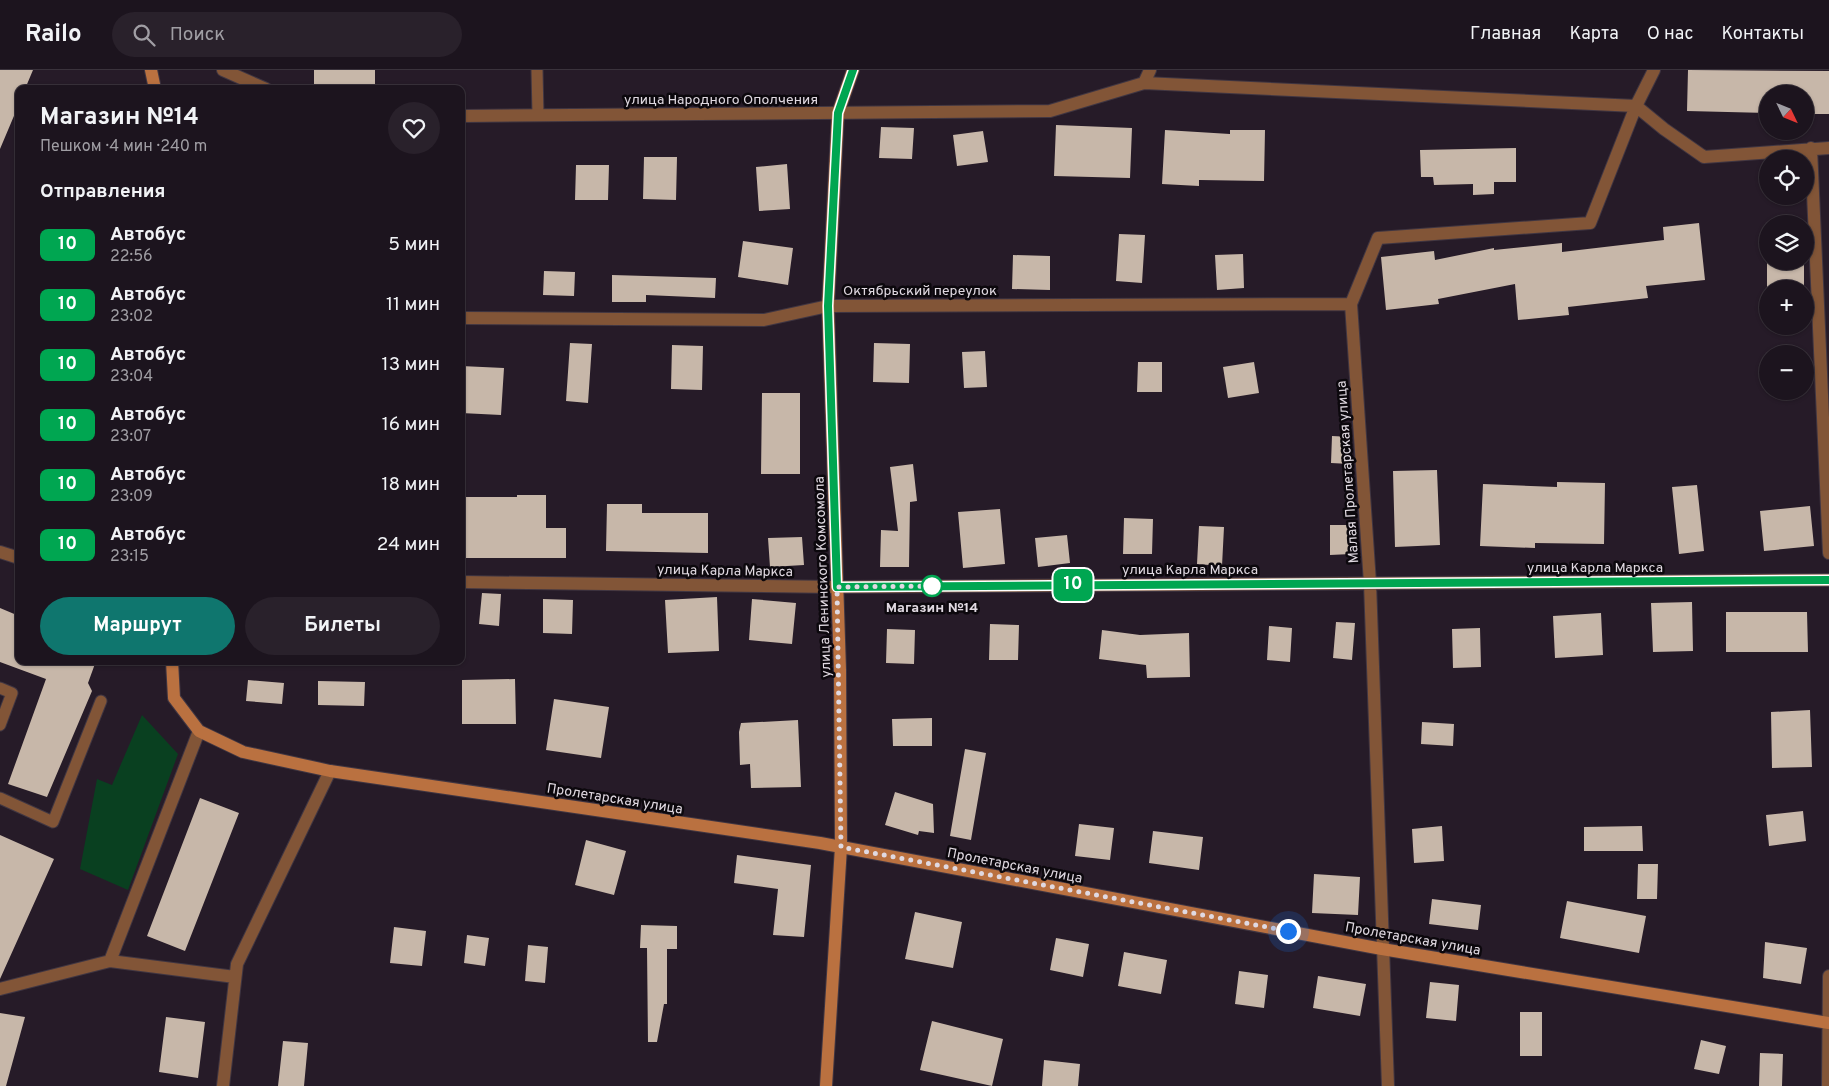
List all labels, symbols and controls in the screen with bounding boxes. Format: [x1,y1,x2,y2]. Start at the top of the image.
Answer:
search box [112,12,462,57]
text: Railo [25,20,82,50]
icon: search [130,21,158,49]
text: Поиск [170,23,225,47]
text: Главная [1470,23,1541,46]
text: Карта [1569,23,1619,46]
text: О нас [1647,23,1693,46]
text: Контакты [1721,23,1804,46]
north arrow [1759,85,1814,140]
map controls [1759,85,1814,400]
street label: улица Народного Ополчения [624,92,818,109]
button: heart [388,102,440,154]
text: Магазин №14 [40,103,199,133]
text: Пешком · 4 мин · 240 m [40,137,207,157]
button: locate [1759,150,1814,205]
text: Отправления [40,180,166,204]
button: layers [1759,215,1814,270]
text: Автобус [110,223,186,247]
text: 10 [58,233,77,256]
text: 5 мин [388,233,440,257]
text: 22:56 [110,247,153,267]
button: + [1759,280,1814,335]
text: Автобус [110,283,186,307]
street label: Октябрьский переулок [843,283,997,300]
text: 10 [58,293,77,316]
text: 11 мин [386,293,440,317]
text: 23:02 [110,307,153,327]
text: Автобус [110,343,186,367]
button: − [1759,345,1814,400]
text: 10 [58,353,77,376]
text: 13 мин [382,353,440,377]
text: 23:04 [110,367,153,387]
street label: Малая Пролетарская улица [1334,380,1363,564]
text: Автобус [110,403,186,427]
text: 10 [58,413,77,436]
text: 16 мин [382,413,440,437]
text: 23:07 [110,427,151,447]
text: Автобус [110,463,186,487]
text: 10 [58,473,77,496]
text: 18 мин [381,473,440,497]
street label: улица Ленинского Комсомола [811,476,836,678]
text: 23:09 [110,487,153,507]
text: Автобус [110,523,186,547]
text: 10 [58,533,77,556]
text: 24 мин [377,533,440,557]
text: 23:15 [110,547,149,567]
street label: улица Карла Маркса [1527,560,1663,577]
street label: улица Карла Маркса [657,562,793,581]
street label: улица Карла Маркса [1122,562,1258,579]
line badge: 10 [1050,569,1096,601]
text: 10 [1063,573,1083,596]
marker: Магазин №14 [921,575,943,597]
button: Маршрут [40,597,235,655]
button: Билеты [245,597,440,655]
place label: Магазин №14 [886,600,978,617]
street label: Пролетарская улица [546,780,684,819]
street label: Пролетарская улица [946,845,1084,888]
your location [1276,919,1301,944]
street label: Пролетарская улица [1344,919,1482,960]

